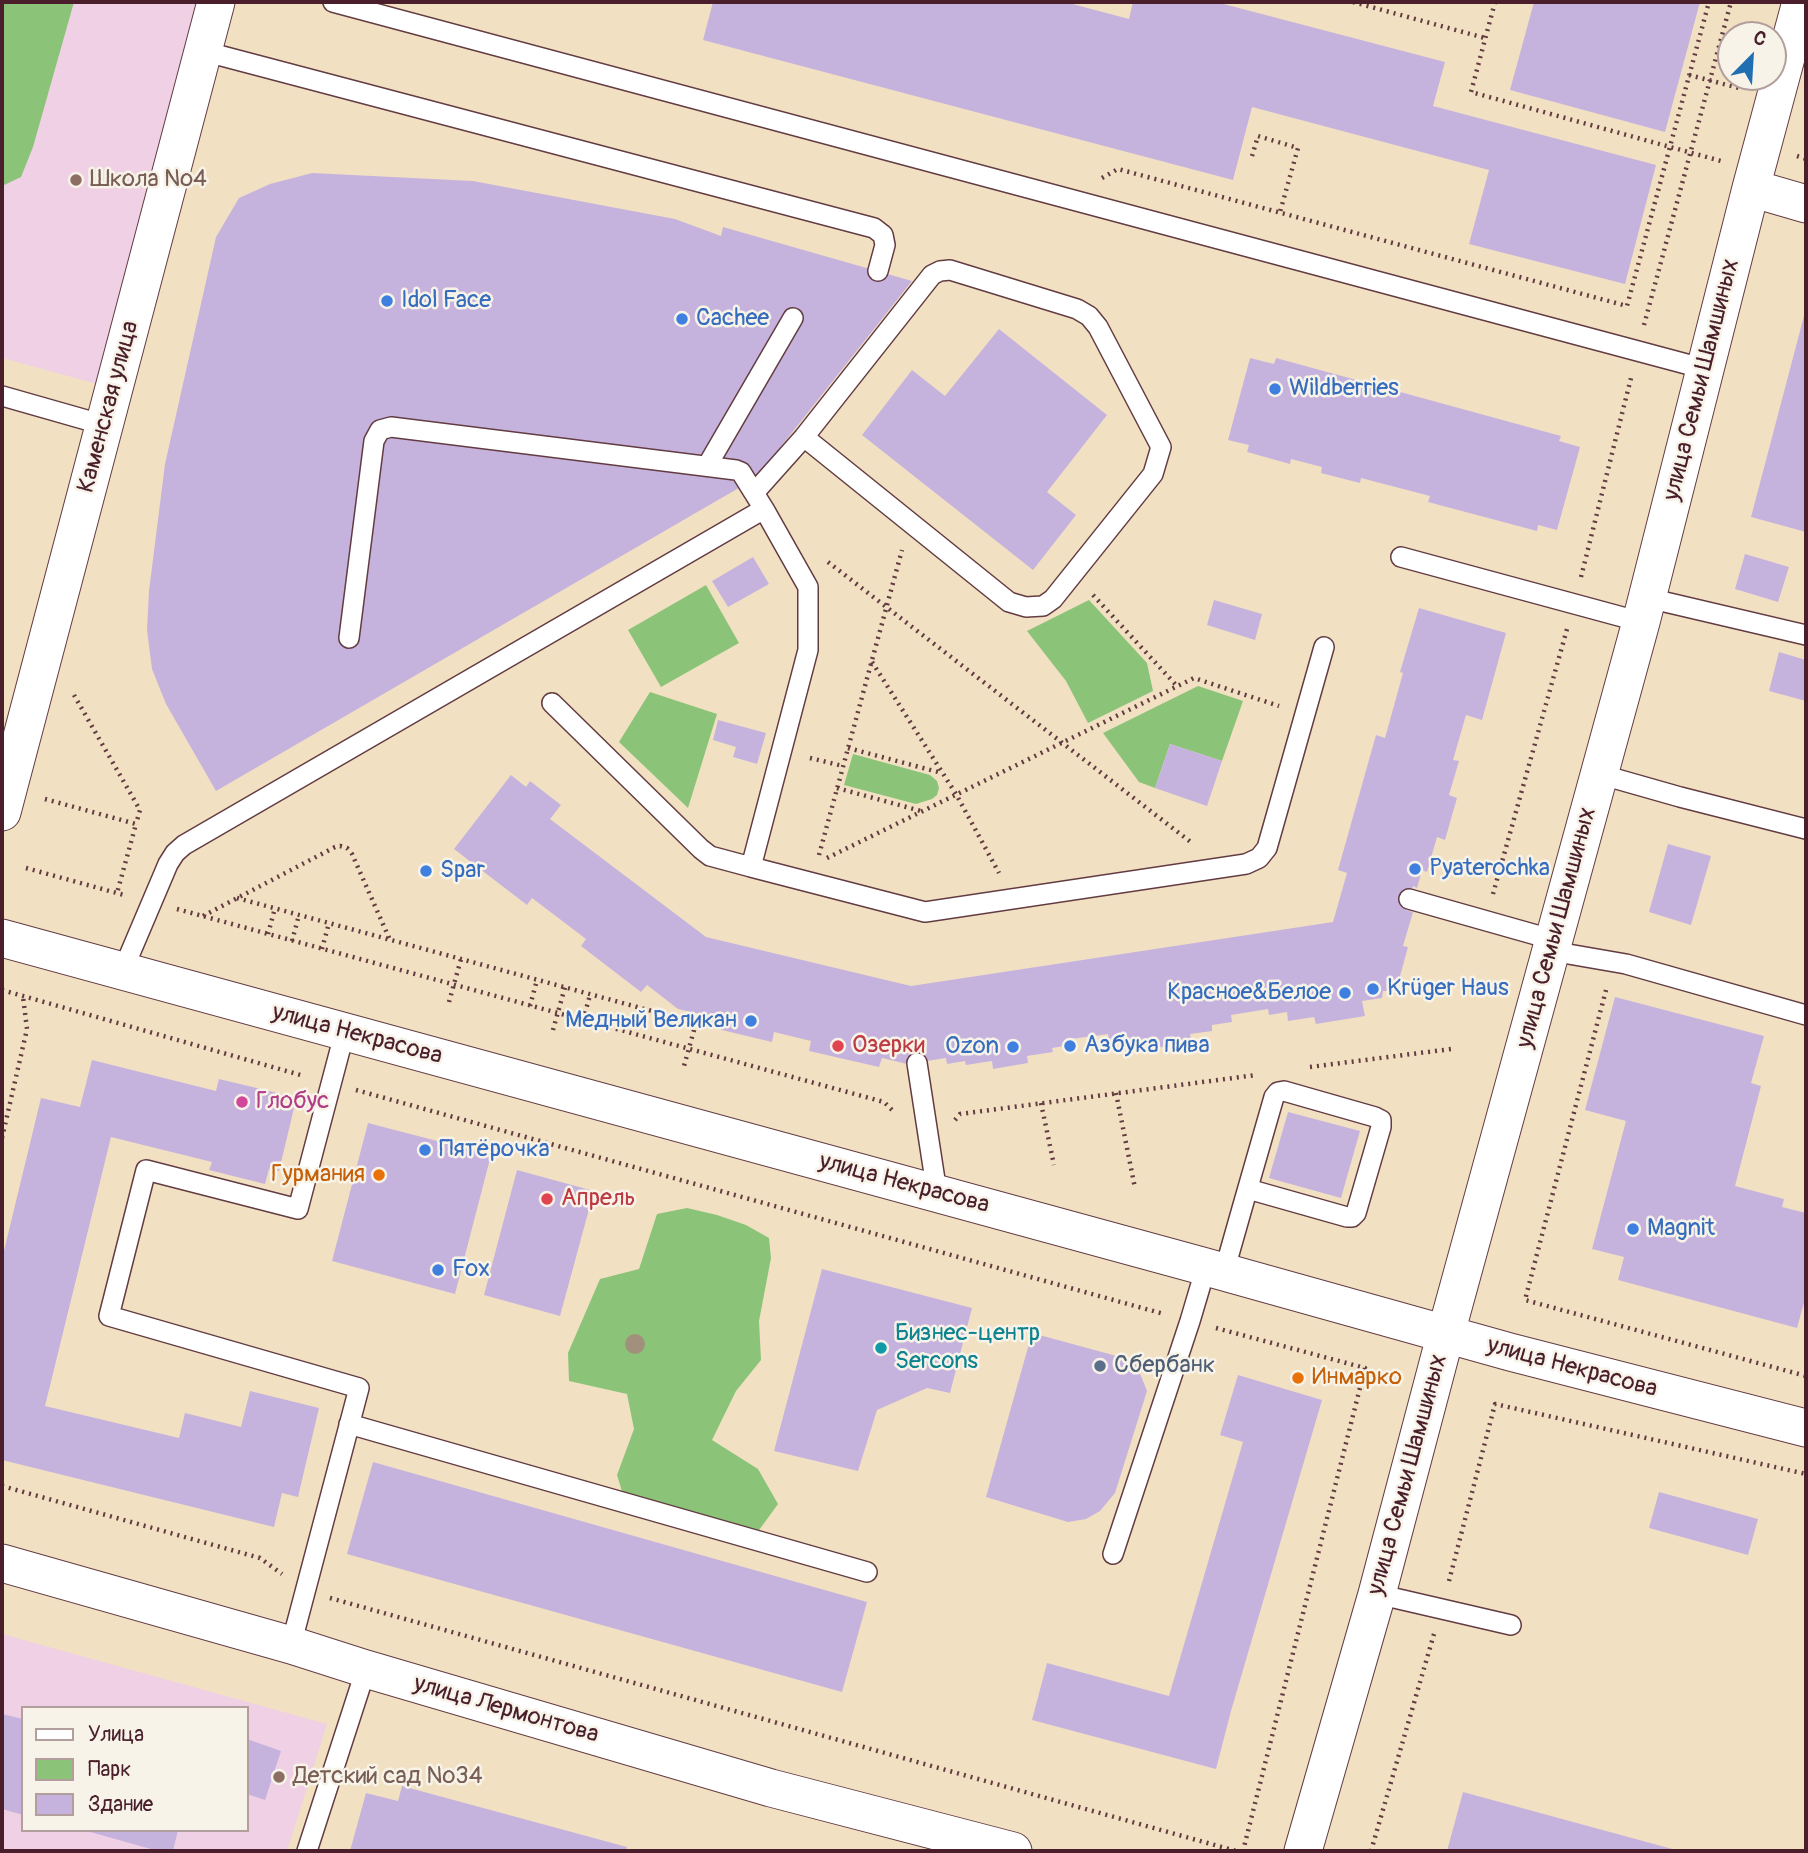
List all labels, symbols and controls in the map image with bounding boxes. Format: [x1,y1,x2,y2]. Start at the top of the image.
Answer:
north arrow [1717,21,1787,91]
text: С [1749,25,1770,52]
place label: Школа №4 [90,166,207,194]
marker: Школа №4 [68,172,84,188]
street label: улица Семьи Шамшиных [1658,256,1746,504]
place label: Idol Face [401,287,491,315]
marker: Idol Face [379,293,395,309]
place label: Cachee [696,305,769,333]
marker: Cachee [674,311,690,327]
street label: Каменская улица [72,318,146,496]
place label: Wildberries [1289,375,1399,403]
marker: Wildberries [1267,381,1283,397]
street label: улица Семьи Шамшиных [1511,804,1603,1052]
place label: Pyaterochka [1429,855,1550,883]
place label: Spar [440,857,485,885]
marker: Pyaterochka [1407,861,1423,877]
marker: Spar [418,863,434,879]
place label: Krüger Haus [1387,975,1509,1003]
place label: Красное&Белое [1167,979,1331,1007]
marker: Krüger Haus [1365,981,1381,997]
marker: Красное&Белое [1337,985,1353,1001]
street label: улица Некрасова [269,998,445,1072]
place label: Медный Великан [565,1007,737,1035]
marker: Медный Великан [743,1013,759,1029]
place label: Озерки [852,1032,925,1060]
place label: Азбука пива [1084,1032,1210,1060]
place label: Ozon [945,1033,999,1061]
marker: Озерки [830,1038,846,1054]
marker: Азбука пива [1062,1038,1078,1054]
marker: Ozon [1005,1039,1021,1055]
place label: Глобус [256,1088,329,1116]
marker: Глобус [234,1094,250,1110]
place label: Пятёрочка [439,1136,550,1164]
marker: Пятёрочка [417,1142,433,1158]
street label: улица Некрасова [816,1147,992,1221]
place label: Гурмания [271,1161,365,1189]
marker: Гурмания [371,1167,387,1183]
place label: Апрель [561,1185,636,1213]
marker: Апрель [539,1191,555,1207]
place label: Magnit [1647,1215,1715,1243]
marker: Magnit [1625,1221,1641,1237]
place label: Fox [452,1256,490,1284]
marker: Fox [430,1262,446,1278]
place label: Бизнес-центр Sercons [895,1320,1040,1376]
street label: улица Некрасова [1484,1331,1660,1405]
marker: Бизнес-центр Sercons [873,1340,889,1356]
street label: улица Семьи Шамшиных [1362,1351,1454,1599]
place label: Сбербанк [1114,1352,1215,1380]
marker: Сбербанк [1092,1358,1108,1374]
place label: Инмарко [1312,1364,1402,1392]
marker: Инмарко [1290,1370,1306,1386]
street label: улица Лермонтова [410,1670,602,1750]
legend [21,1706,248,1832]
text: Улица [88,1721,144,1748]
text: Парк [88,1756,131,1783]
place label: Детский сад №34 [293,1763,483,1791]
marker: Детский сад №34 [271,1769,287,1785]
text: Здание [88,1791,153,1818]

